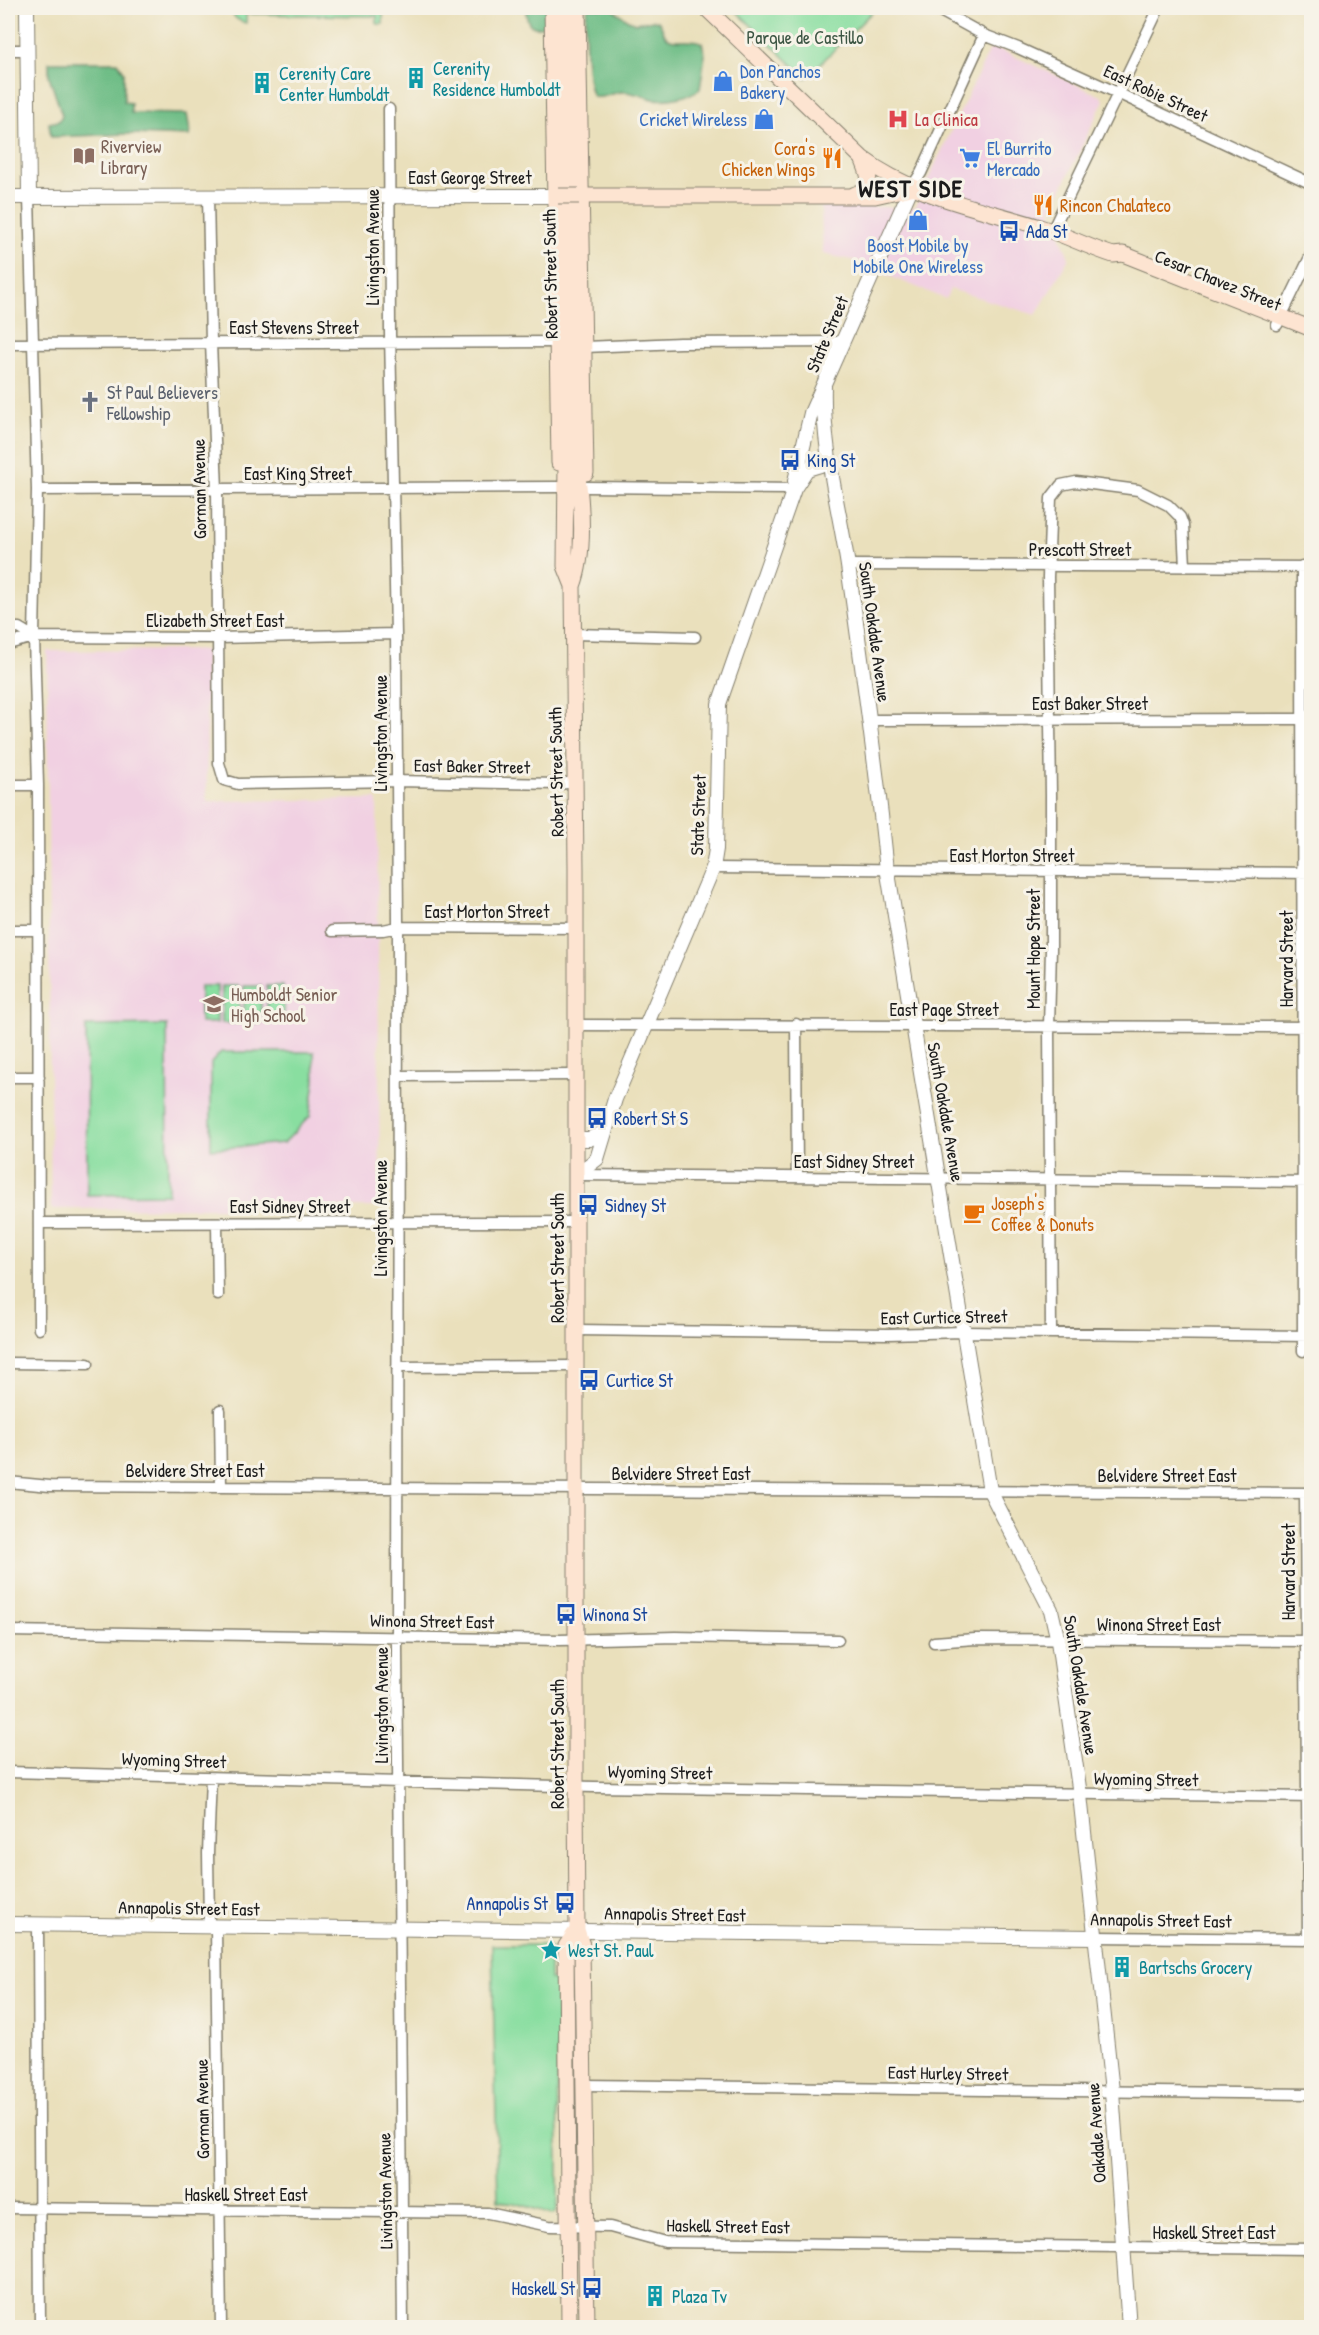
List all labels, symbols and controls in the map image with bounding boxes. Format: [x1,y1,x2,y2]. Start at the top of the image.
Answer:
park label: Parque de Castillo [747,25,863,50]
place label: Cerenity Residence Humboldt [433,56,561,102]
street label: East Robie Street [1100,58,1213,128]
place label: Don Panchos Bakery [740,59,821,105]
place label: Cerenity Care Center Humboldt [279,61,390,107]
building icon: Cerenity Residence Humboldt [404,66,428,90]
shop icon: Don Panchos Bakery [711,69,735,93]
building icon: Cerenity Care Center Humboldt [250,71,274,95]
place label: Cricket Wireless [639,107,747,132]
shop icon: Cricket Wireless [752,107,776,131]
hospital icon: La Clinica [886,107,910,131]
place label: La Clinica [915,107,978,132]
place label: Riverview Library [101,134,161,180]
place label: Cora's Chicken Wings [721,136,815,182]
place label: El Burrito Mercado [987,136,1052,182]
library icon: Riverview Library [72,144,96,168]
restaurant icon: Cora's Chicken Wings [820,146,844,170]
supermarket icon: El Burrito Mercado [958,146,982,170]
street label: East George Street [408,165,533,190]
district label: WEST SIDE [858,172,964,204]
street label: Livingston Avenue [360,189,385,305]
restaurant icon: Rincon Chalateco [1031,193,1055,217]
place label: Rincon Chalateco [1060,193,1171,218]
street label: Robert Street South [536,208,564,339]
shop icon: Boost Mobile by Mobile One Wireless [906,208,930,232]
bus stop icon: Ada St [997,219,1021,243]
place label: Ada St [1026,219,1068,244]
place label: Boost Mobile by Mobile One Wireless [853,233,983,279]
street label: Cesar Chavez Street [1151,243,1286,317]
street label: State Street [800,291,855,376]
street label: East Stevens Street [229,315,359,340]
place label: St Paul Believers Fellowship [106,380,218,426]
church icon: St Paul Believers Fellowship [78,390,102,414]
street label: Gorman Avenue [186,439,212,539]
bus stop icon: King St [778,448,802,472]
place label: King St [807,448,856,473]
street label: East King Street [244,461,353,486]
street label: Prescott Street [1029,537,1132,562]
street label: South Oakdale Avenue [853,560,897,704]
street label: Elizabeth Street East [146,608,285,633]
street label: Livingston Avenue [368,675,393,791]
street label: East Baker Street [1032,691,1149,716]
street label: Robert Street South [542,706,570,837]
street label: East Baker Street [414,752,531,780]
street label: State Street [684,773,712,856]
street label: East Morton Street [950,843,1075,868]
street label: Mount Hope Street [1021,888,1046,1009]
street label: East Morton Street [425,899,550,924]
street label: Harvard Street [1274,910,1299,1007]
place label: Humboldt Senior High School [231,982,338,1028]
school or university icon: Humboldt Senior High School [202,992,226,1016]
street label: East Page Street [889,997,999,1022]
street label: South Oakdale Avenue [921,1040,971,1184]
bus stop icon: Robert St S [585,1106,609,1130]
place label: Robert St S [614,1106,688,1131]
street label: East Sidney Street [794,1149,915,1174]
street label: Livingston Avenue [368,1160,393,1276]
place label: Joseph's Coffee & Donuts [991,1191,1094,1237]
street label: Robert Street South [545,1193,570,1323]
bus stop icon: Sidney St [576,1193,600,1217]
place label: Sidney St [605,1193,667,1218]
street label: East Sidney Street [230,1194,351,1219]
cafe icon: Joseph's Coffee & Donuts [962,1201,986,1225]
street label: East Curtice Street [880,1303,1008,1331]
bus stop icon: Curtice St [577,1368,601,1392]
place label: Curtice St [606,1368,674,1393]
street label: Belvidere Street East [126,1458,265,1483]
street label: Belvidere Street East [612,1461,751,1486]
street label: Belvidere Street East [1098,1463,1237,1488]
street label: Harvard Street [1276,1523,1301,1620]
bus stop icon: Winona St [554,1602,578,1626]
place label: Winona St [583,1602,648,1627]
street label: Winona Street East [370,1607,495,1635]
street label: Winona Street East [1097,1612,1222,1637]
street label: South Oakdale Avenue [1058,1613,1104,1757]
street label: Livingston Avenue [369,1647,394,1763]
street label: Robert Street South [545,1679,570,1809]
street label: Wyoming Street [121,1746,227,1774]
street label: Wyoming Street [608,1759,713,1785]
street label: Wyoming Street [1094,1766,1199,1792]
place label: Annapolis St [467,1891,549,1916]
bus stop icon: Annapolis St [553,1891,577,1915]
street label: Annapolis Street East [118,1894,261,1922]
street label: Annapolis Street East [604,1900,747,1928]
street label: Annapolis Street East [1090,1906,1233,1934]
place icon: West St. Paul [539,1938,563,1962]
place label: West St. Paul [568,1938,654,1963]
building icon: Bartschs Grocery [1110,1955,1134,1979]
place label: Bartschs Grocery [1139,1955,1253,1980]
street label: Gorman Avenue [189,2059,215,2159]
street label: East Hurley Street [888,2059,1009,2087]
street label: Oakdale Avenue [1080,2082,1112,2184]
street label: Livingston Avenue [371,2133,399,2249]
street label: Haskell Street East [184,2182,308,2207]
street label: Haskell Street East [666,2212,791,2240]
street label: Haskell Street East [1152,2220,1276,2245]
place label: Haskell St [512,2276,576,2301]
bus stop icon: Haskell St [580,2276,604,2300]
building icon: Plaza Tv [643,2284,667,2308]
place label: Plaza Tv [672,2284,727,2309]

